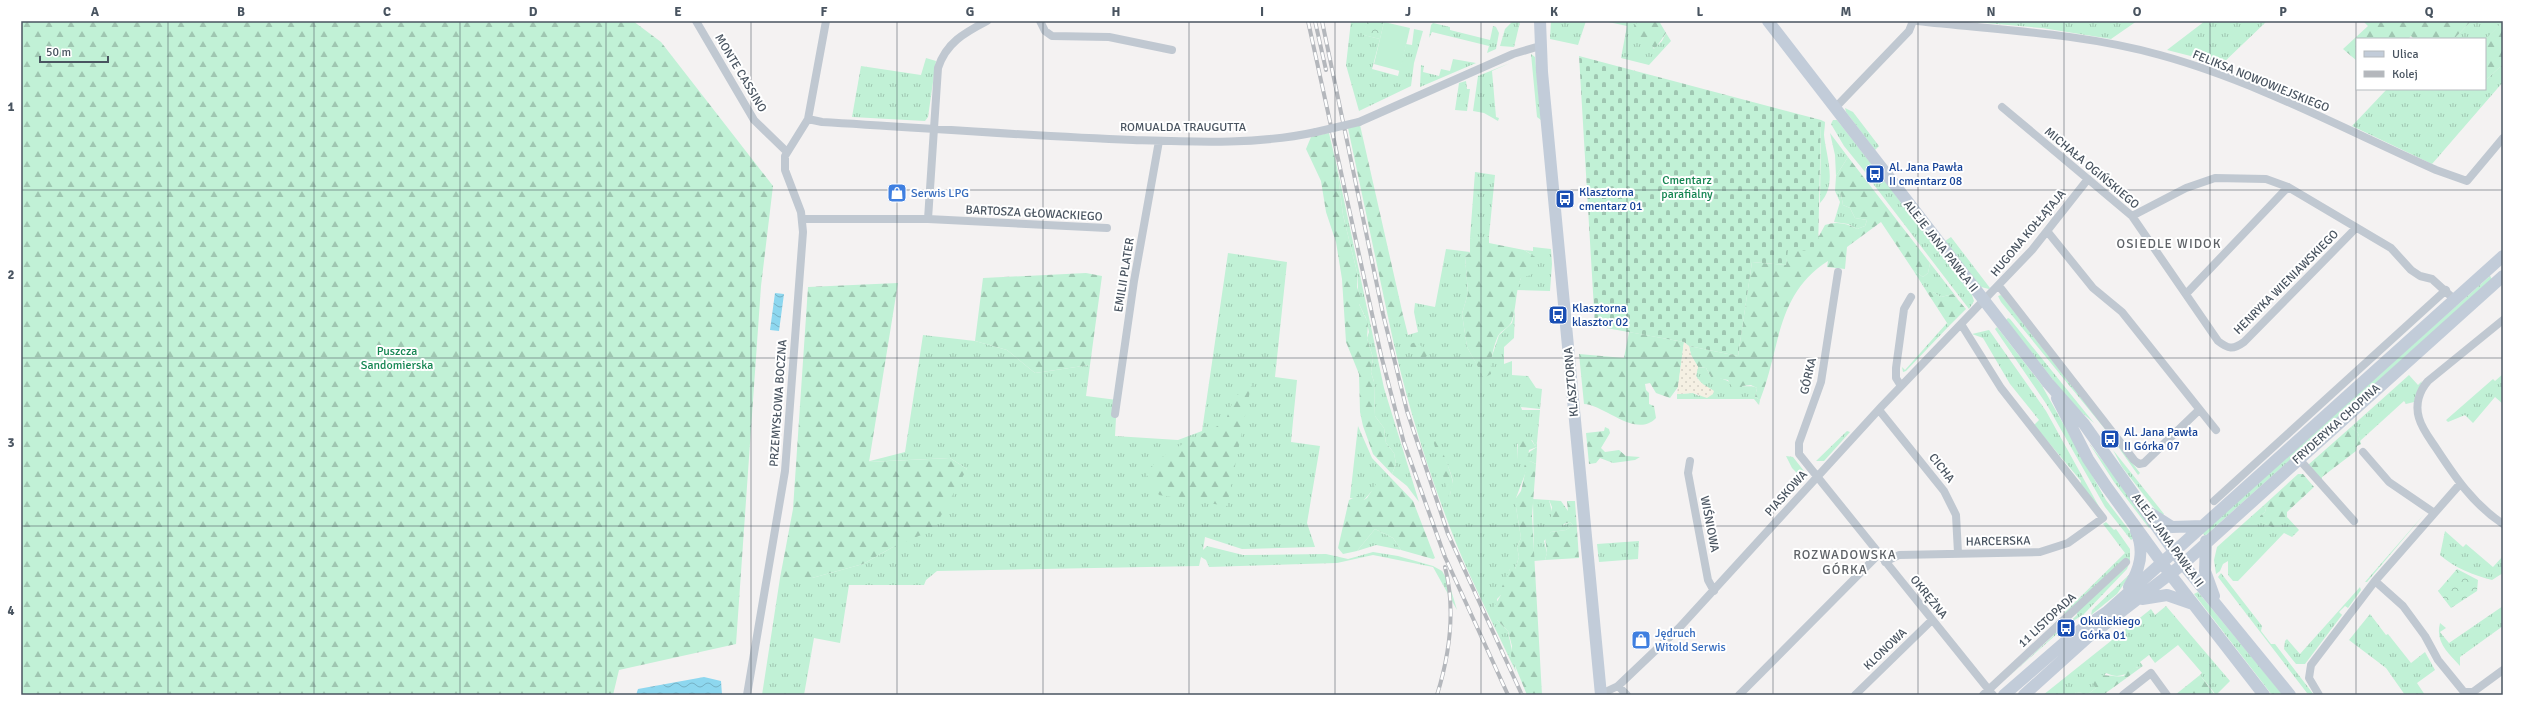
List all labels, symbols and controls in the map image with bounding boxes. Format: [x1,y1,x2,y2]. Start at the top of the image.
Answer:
text: A [91,4,100,20]
text: B [237,4,245,20]
text: C [383,4,391,20]
text: D [529,4,538,20]
text: E [674,4,682,20]
text: F [821,4,828,20]
text: G [966,4,974,20]
text: H [1112,4,1120,20]
text: I [1260,4,1264,20]
text: J [1405,4,1411,20]
text: K [1550,4,1558,20]
text: L [1697,4,1704,20]
text: M [1841,4,1852,20]
text: N [1986,4,1996,20]
text: O [2133,4,2142,20]
text: P [2279,4,2287,20]
text: Q [2425,4,2434,20]
street label: MONTE CASSINO [711,31,770,115]
scale bar [40,38,108,64]
legend [2356,38,2486,90]
text: 50 m [46,45,71,60]
street label: FELIKSA NOWOWIEJSKIEGO [2190,47,2331,116]
text: Ulica [2392,47,2419,62]
text: Kolej [2392,67,2418,82]
text: 1 [7,99,15,115]
street label: ROMUALDA TRAUGUTTA [1120,120,1247,135]
street label: MICHAŁA OGIŃSKIEGO [2041,124,2142,212]
place label: Al. Jana Pawła II cmentarz 08 [1889,160,1963,189]
bus stop icon: Al. Jana Pawła II cmentarz 08 [1864,163,1886,185]
park label: Cmentarz parafialny [1661,173,1713,202]
shop icon: Serwis LPG [886,182,908,204]
place label: Klasztorna cmentarz 01 [1579,185,1643,214]
place label: Serwis LPG [911,186,969,201]
street label: HUGONA KOŁŁĄTAJA [1988,186,2070,280]
bus stop icon: Klasztorna cmentarz 01 [1554,188,1576,210]
street label: ALEJE JANA PAWŁA II [1900,197,1981,295]
street label: BARTOSZA GŁOWACKIEGO [965,202,1103,225]
street label: HENRYKA WIENIAWSKIEGO [2231,227,2342,338]
district label: OSIEDLE WIDOK [2117,236,2221,252]
street label: EMILII PLATER [1111,237,1138,313]
text: 2 [7,267,15,283]
place label: Klasztorna klasztor 02 [1572,301,1628,330]
bus stop icon: Klasztorna klasztor 02 [1547,304,1569,326]
street label: PRZEMYSŁOWA BOCZNA [767,338,790,467]
park label: Puszcza Sandomierska [361,344,433,373]
street label: KLASZTORNA [1561,346,1582,417]
street label: GÓRKA [1797,356,1820,396]
street label: FRYDERYKA CHOPINA [2289,381,2384,468]
place label: Al. Jana Pawła II Górka 07 [2124,425,2198,454]
bus stop icon: Al. Jana Pawła II Górka 07 [2099,428,2121,450]
text: 3 [7,435,15,451]
street label: CICHA [1925,451,1958,487]
street label: PIASKOWA [1762,467,1811,519]
street label: ALEJE JANA PAWŁA II [2129,490,2207,590]
street label: WIŚNIOWA [1697,495,1722,554]
street label: HARCERSKA [1965,533,2031,550]
district label: ROZWADOWSKA GÓRKA [1793,547,1897,578]
street label: OKRĘŻNA [1907,573,1951,622]
street label: 11 LISTOPADA [2015,589,2080,651]
text: 4 [7,603,15,619]
place label: Okulickiego Górka 01 [2080,614,2140,643]
bus stop icon: Okulickiego Górka 01 [2055,617,2077,639]
street label: KLONOWA [1861,625,1911,674]
place label: Jędruch Witold Serwis [1655,626,1726,655]
shop icon: Jędruch Witold Serwis [1630,629,1652,651]

